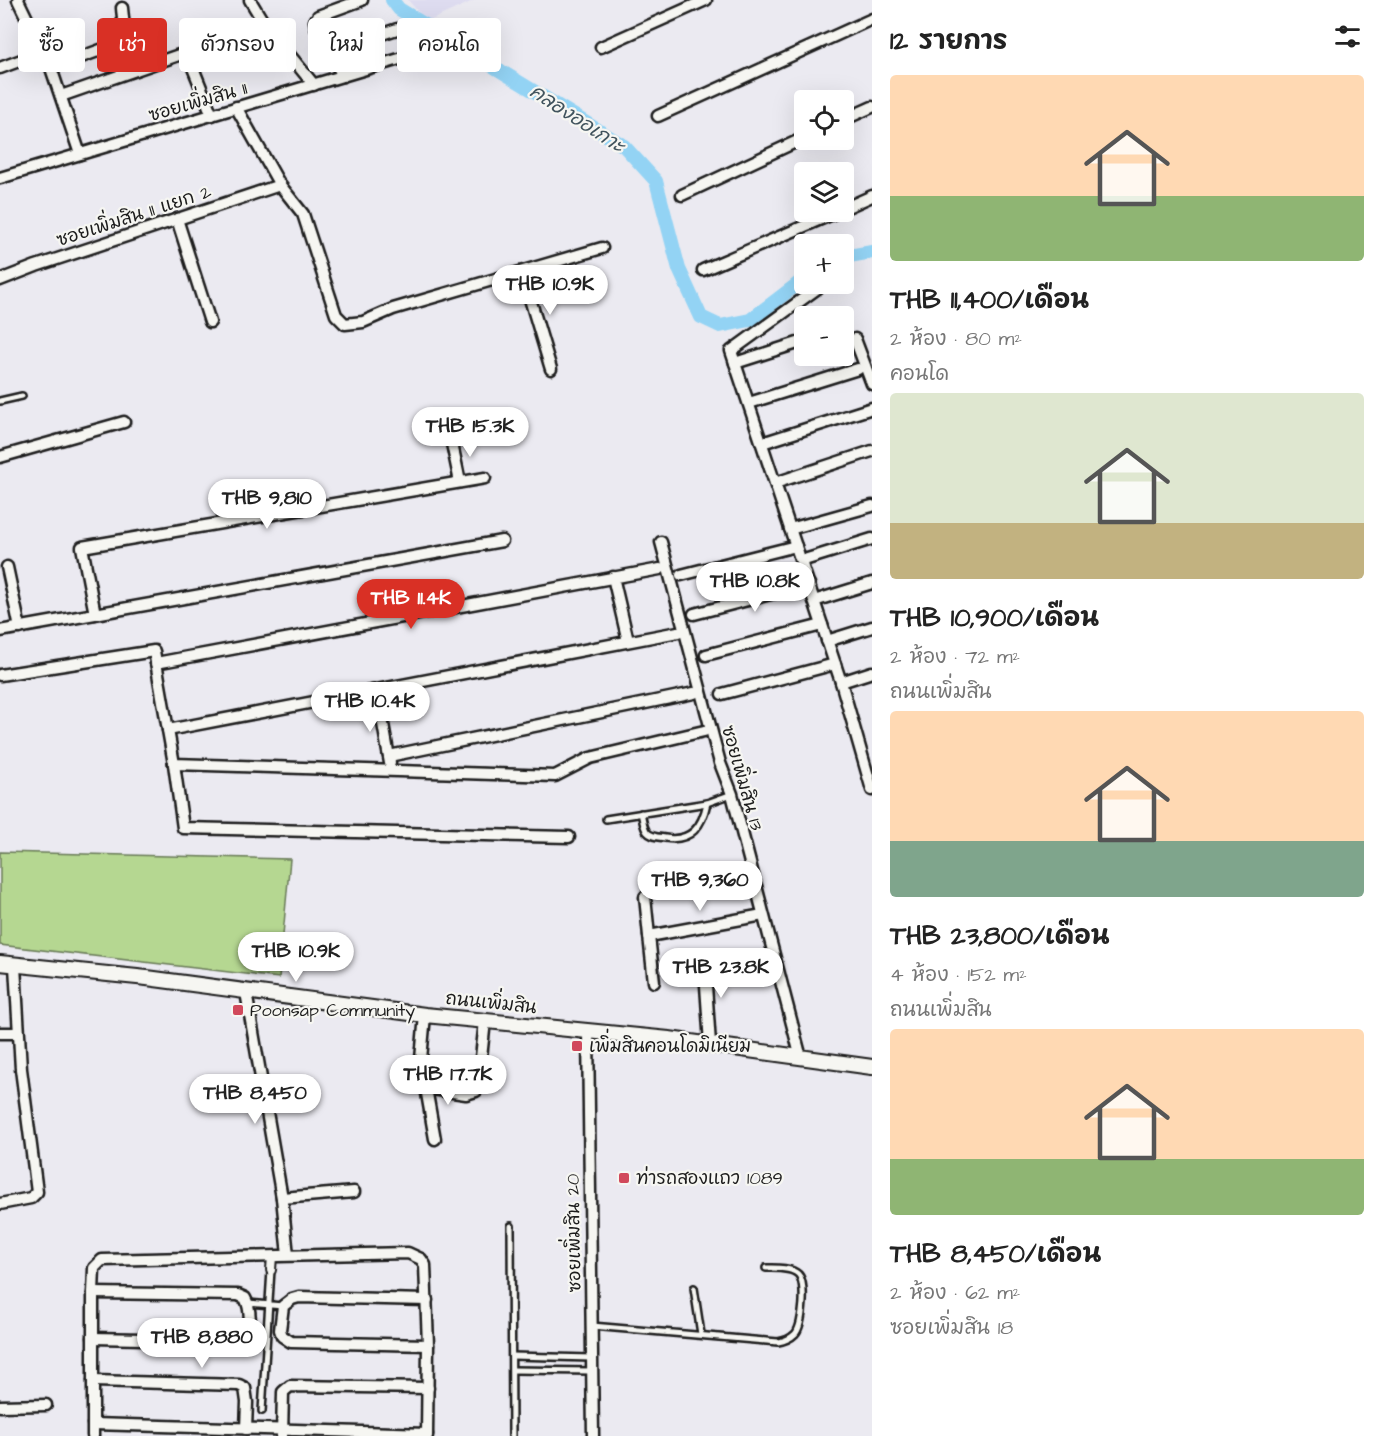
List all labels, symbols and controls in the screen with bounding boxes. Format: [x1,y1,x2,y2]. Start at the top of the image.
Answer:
chip: ซื้อ [18,18,85,72]
chip: เช่า [97,18,167,72]
chip: ตัวกรอง [179,18,296,72]
chip: ใหม่ [308,18,385,72]
chip: คอนโด [397,18,501,72]
icon: filters [1331,20,1364,53]
text: 12 รายการ [890,23,1007,59]
street label: ซอยเพิ่มสิน 11 [144,71,250,128]
water label: คลองออเกาะ [524,78,631,161]
map controls [794,90,854,366]
button: locate [794,90,854,150]
icon: home [1073,114,1181,222]
button: layers [794,162,854,222]
street label: ซอยเพิ่มสิน 11 แยก 2 [52,174,215,253]
button: + [794,234,854,294]
pin: THB 10.9K [481,265,619,316]
text: THB 10.9K [506,270,594,298]
text: THB 11,400/เดือน [890,282,1089,318]
button: − [794,306,854,366]
text: 2 ห้อง · 80 m² [890,325,1022,353]
text: คอนโด [890,360,949,388]
pin: THB 15.3K [401,407,539,458]
text: THB 15.3K [426,412,514,440]
icon: home [1073,432,1181,540]
pin: THB 9,810 [198,479,336,530]
text: THB 9,810 [222,484,312,512]
pin: THB 10.8K [686,562,824,613]
text: THB 10.8K [710,567,800,595]
pin: THB 11.4K [342,579,480,630]
text: THB 11.4K [371,584,451,612]
text: THB 10,900/เดือน [890,600,1099,636]
text: 2 ห้อง · 72 m² [890,643,1020,671]
text: ถนนเพิ่มสิน [890,678,992,706]
pin: THB 10.4K [301,682,439,733]
text: THB 10.4K [325,687,415,715]
street label: ซอยเพิ่มสิน 13 [715,721,774,834]
icon: home [1073,750,1181,858]
pin: THB 9,360 [631,861,769,912]
text: THB 9,360 [651,866,749,894]
text: THB 23,800/เดือน [890,918,1110,954]
pin: THB 10.9K [227,932,365,983]
text: THB 10.9K [252,937,340,965]
pin: THB 23.8K [652,948,790,999]
text: THB 23.8K [673,953,769,981]
text: 4 ห้อง · 152 m² [890,961,1027,989]
street label: ถนนเพิ่มสิน [444,981,538,1020]
text: ถนนเพิ่มสิน [890,996,992,1024]
place label: Poonsap Community [250,998,415,1024]
marker: Poonsap Community [231,1003,245,1017]
place label: เพิ่มสินคอนโดมิเนียม [589,1028,751,1059]
marker: เพิ่มสินคอนโดมิเนียม [570,1039,584,1053]
pin: THB 17.7K [379,1055,517,1106]
text: THB 17.7K [404,1060,492,1088]
icon: home [1073,1068,1181,1176]
pin: THB 8,450 [186,1074,324,1125]
text: THB 8,450 [203,1079,307,1107]
place label: ท่ารถสองแถว 1089 [636,1166,783,1191]
marker: ท่ารถสองแถว 1089 [617,1171,631,1185]
street label: ซอยเพิ่มสิน 20 [555,1173,588,1293]
text: THB 8,450/เดือน [890,1236,1101,1272]
text: 2 ห้อง · 62 m² [890,1279,1020,1307]
text: ซอยเพิ่มสิน 18 [890,1314,1013,1342]
pin: THB 8,880 [133,1318,271,1369]
text: THB 8,880 [151,1323,253,1351]

